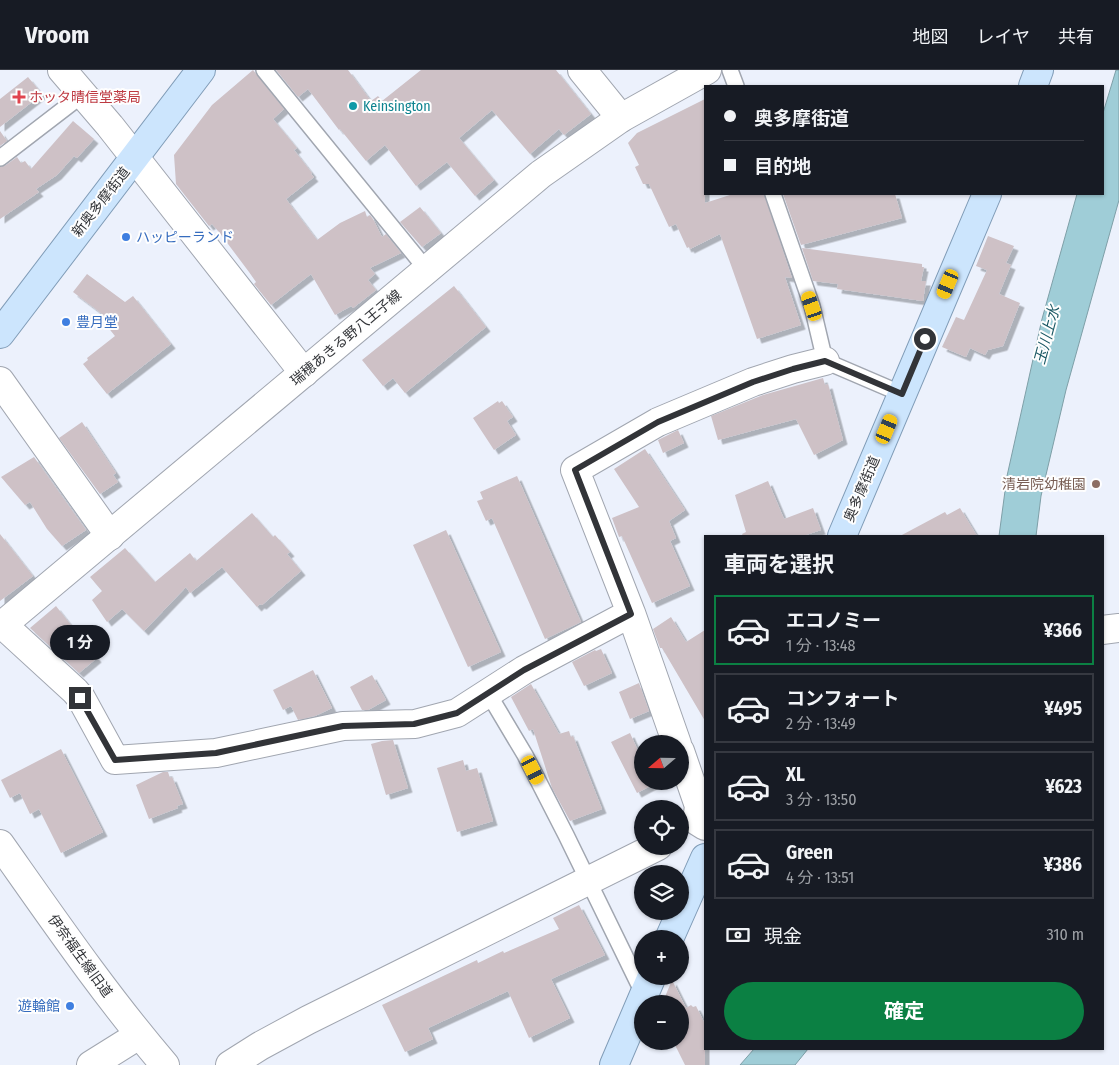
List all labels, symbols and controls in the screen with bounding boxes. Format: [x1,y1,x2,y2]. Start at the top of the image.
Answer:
text: Vroom [25,21,89,49]
text: 地図 [913,26,949,48]
text: レイヤ [977,26,1030,48]
text: 共有 [1058,26,1094,48]
place label: ホッタ晴信堂薬局 [29,89,141,106]
marker: ホッタ晴信堂薬局 [13,91,25,103]
place label: Keinsington [363,98,431,115]
marker: Keinsington [347,100,359,112]
text: 奥多摩街道 [754,107,849,130]
text: 目的地 [754,155,811,178]
street label: 新奥多摩街道 [68,164,134,240]
place label: ハッピーランド [136,229,234,246]
marker: ハッピーランド [120,231,132,243]
car [935,267,960,301]
street label: 瑞穂あきる野八王子線 [287,287,405,389]
car [800,289,823,323]
water label: 玉川上水 [1031,302,1064,366]
place label: 豊月堂 [76,314,118,331]
marker: 豊月堂 [60,316,72,328]
route start [914,328,936,350]
car [874,412,899,446]
street label: 奥多摩街道 [841,453,883,525]
place label: 清岩院幼稚園 [1002,476,1086,493]
marker: 清岩院幼稚園 [1090,478,1102,490]
text: 車両を選択 [724,551,834,578]
icon: car [726,608,771,653]
text: エコノミー [786,609,881,632]
text: ¥366 [1044,619,1082,642]
callout: 1 分 [50,626,110,660]
text: 1 分 [67,633,93,652]
text: 1 分 · 13:48 [786,636,855,655]
icon: car [726,686,771,731]
route end [69,687,91,709]
text: コンフォート [786,687,899,710]
text: ¥495 [1044,697,1082,720]
text: 2 分 · 13:49 [786,714,856,733]
north arrow [634,735,689,790]
map controls [634,735,689,1050]
car [519,753,546,787]
text: XL [786,763,805,786]
icon: car [726,764,771,809]
text: ¥623 [1045,775,1082,798]
text: 3 分 · 13:50 [786,790,856,809]
button: locate [634,800,689,855]
text: Green [786,841,833,864]
icon: car [726,842,771,887]
text: ¥386 [1043,853,1082,876]
button: layers [634,865,689,920]
text: 4 分 · 13:51 [786,868,854,887]
street label: 伊奈福生線旧道 [44,911,116,1001]
icon: cash [724,921,752,949]
text: 現金 [764,925,802,948]
text: 310 m [1047,925,1084,944]
button: + [634,930,689,985]
button: 確定 [724,982,1084,1040]
button: − [634,995,689,1050]
place label: 遊輪館 [18,998,60,1015]
marker: 遊輪館 [64,1000,76,1012]

